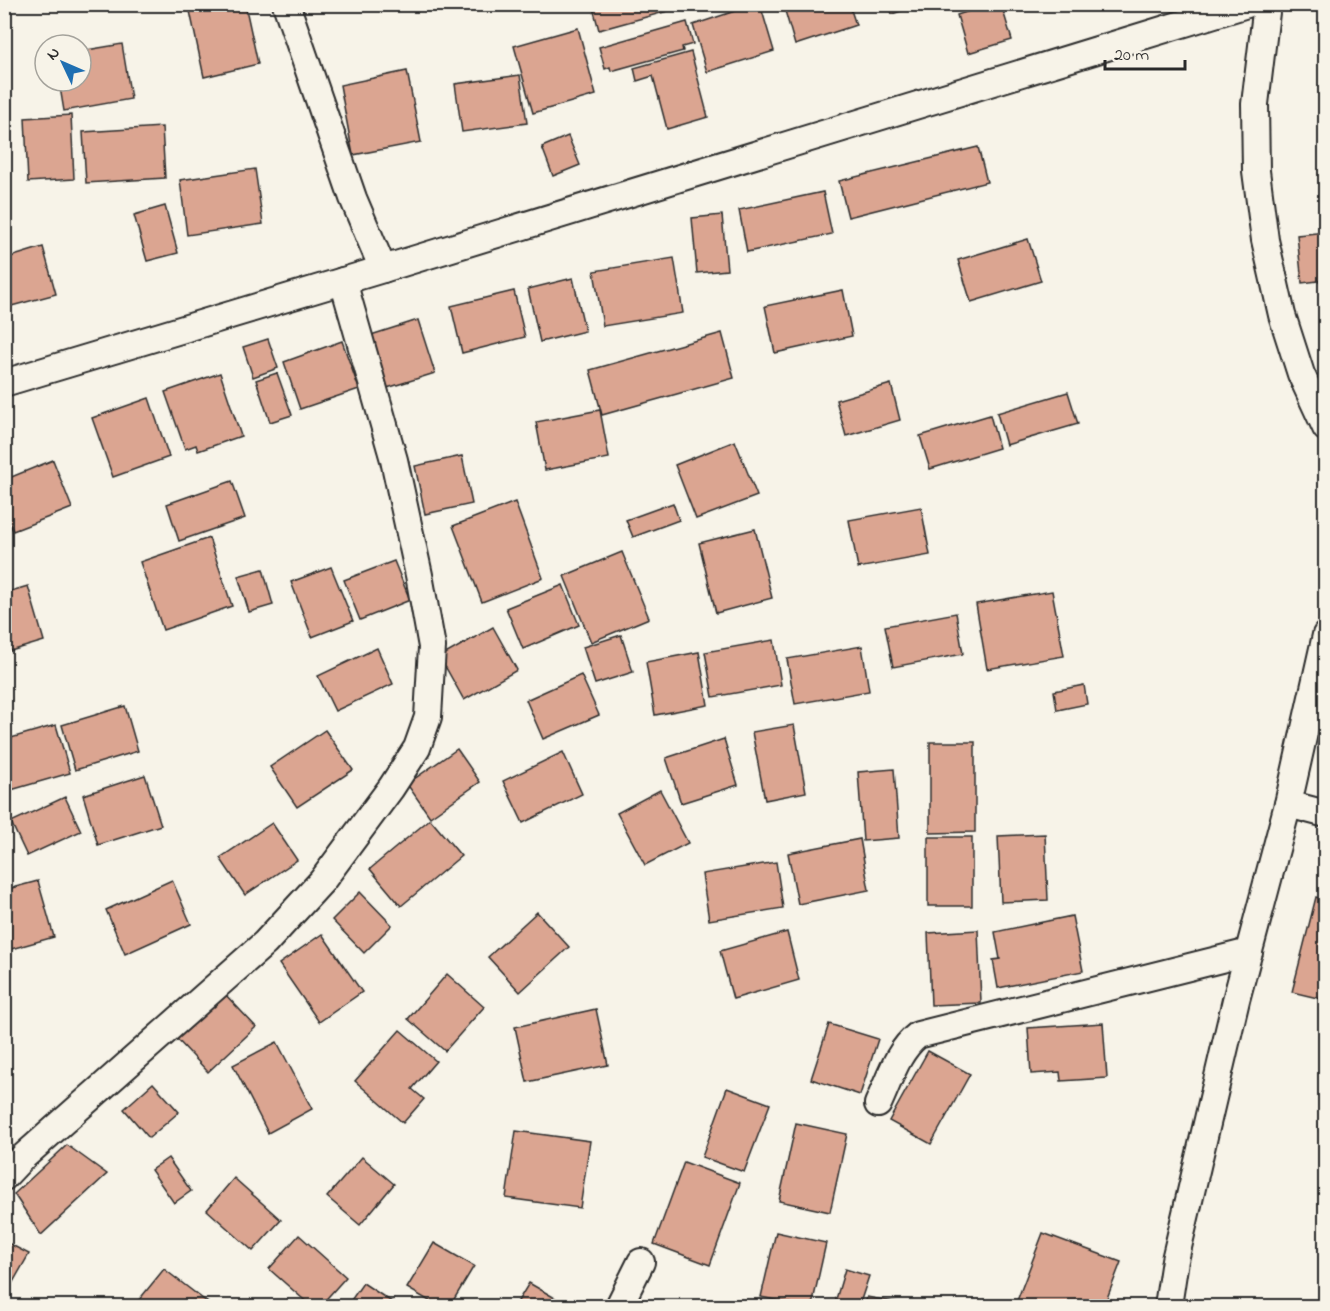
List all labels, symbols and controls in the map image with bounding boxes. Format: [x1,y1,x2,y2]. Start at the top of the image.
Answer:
north arrow [33,33,93,93]
scale bar [1105,33,1184,71]
text: N [41,42,66,66]
text: 20 m [1114,43,1149,69]

